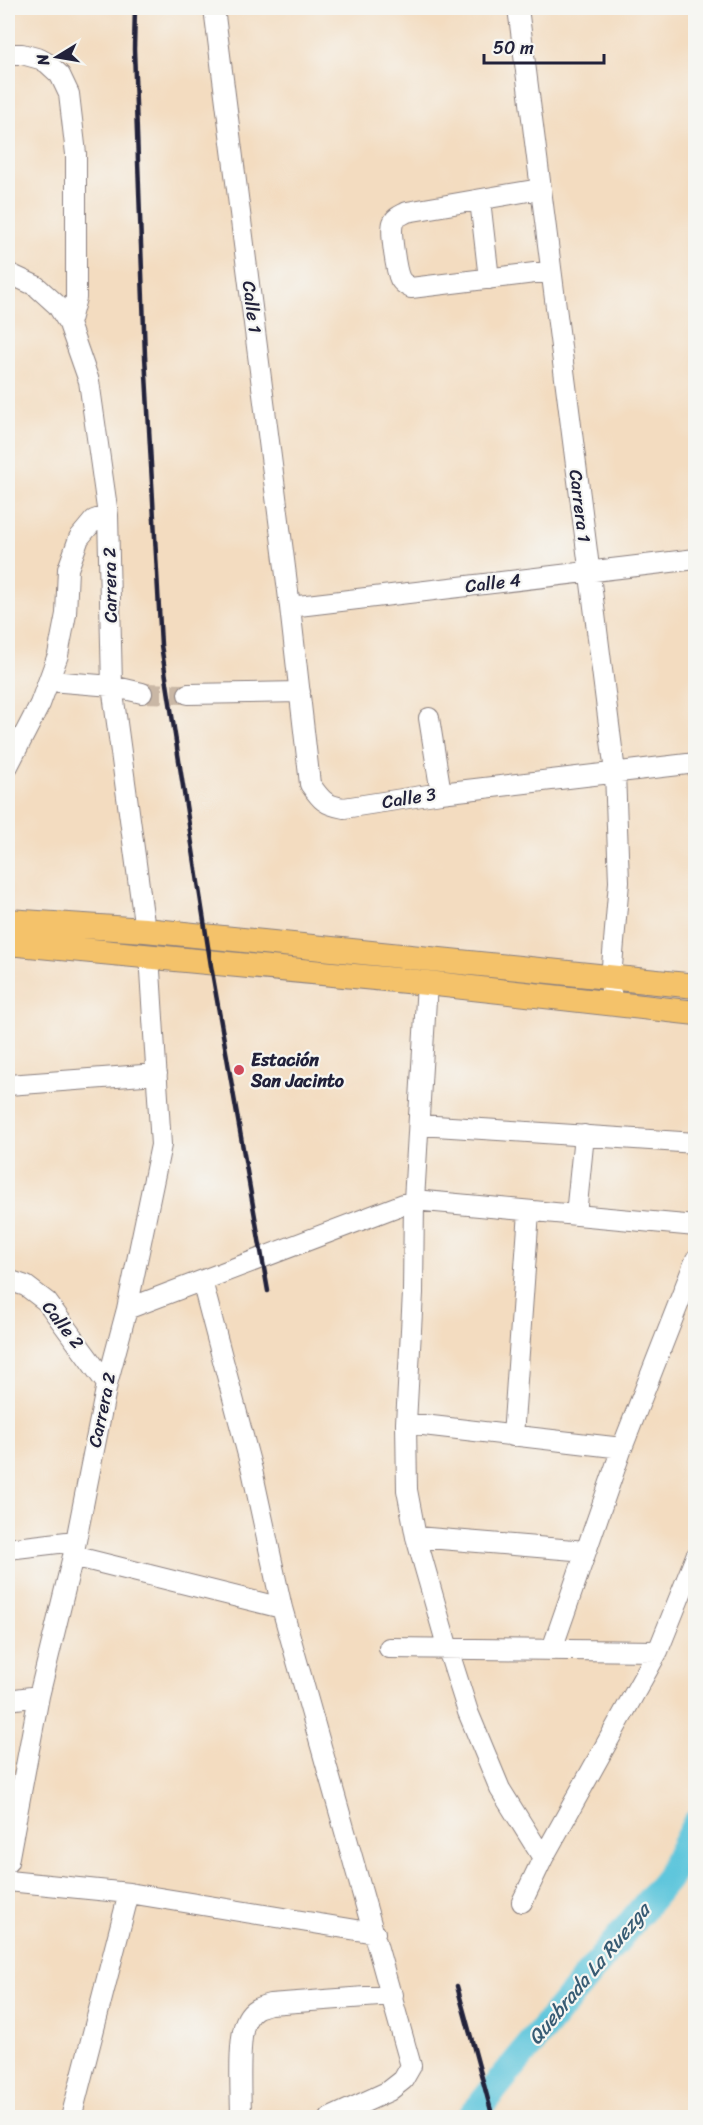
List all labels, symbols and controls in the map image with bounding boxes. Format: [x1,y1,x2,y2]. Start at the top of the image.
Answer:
north arrow [27,27,87,87]
scale bar [484,27,604,65]
text: 50 m [493,32,534,64]
text: N [27,51,58,69]
street label: Calle 1 [233,279,271,335]
street label: Carrera 1 [560,468,600,544]
street label: Carrera 2 [93,547,127,623]
street label: Calle 4 [463,564,523,602]
street label: Calle 3 [380,778,438,818]
place label: Estación San Jacinto [250,1044,345,1097]
marker: Estación San Jacinto [232,1063,246,1077]
street label: Calle 2 [34,1294,92,1356]
street label: Carrera 2 [78,1370,126,1450]
water label: Quebrada La Ruezga [519,1893,661,2053]

